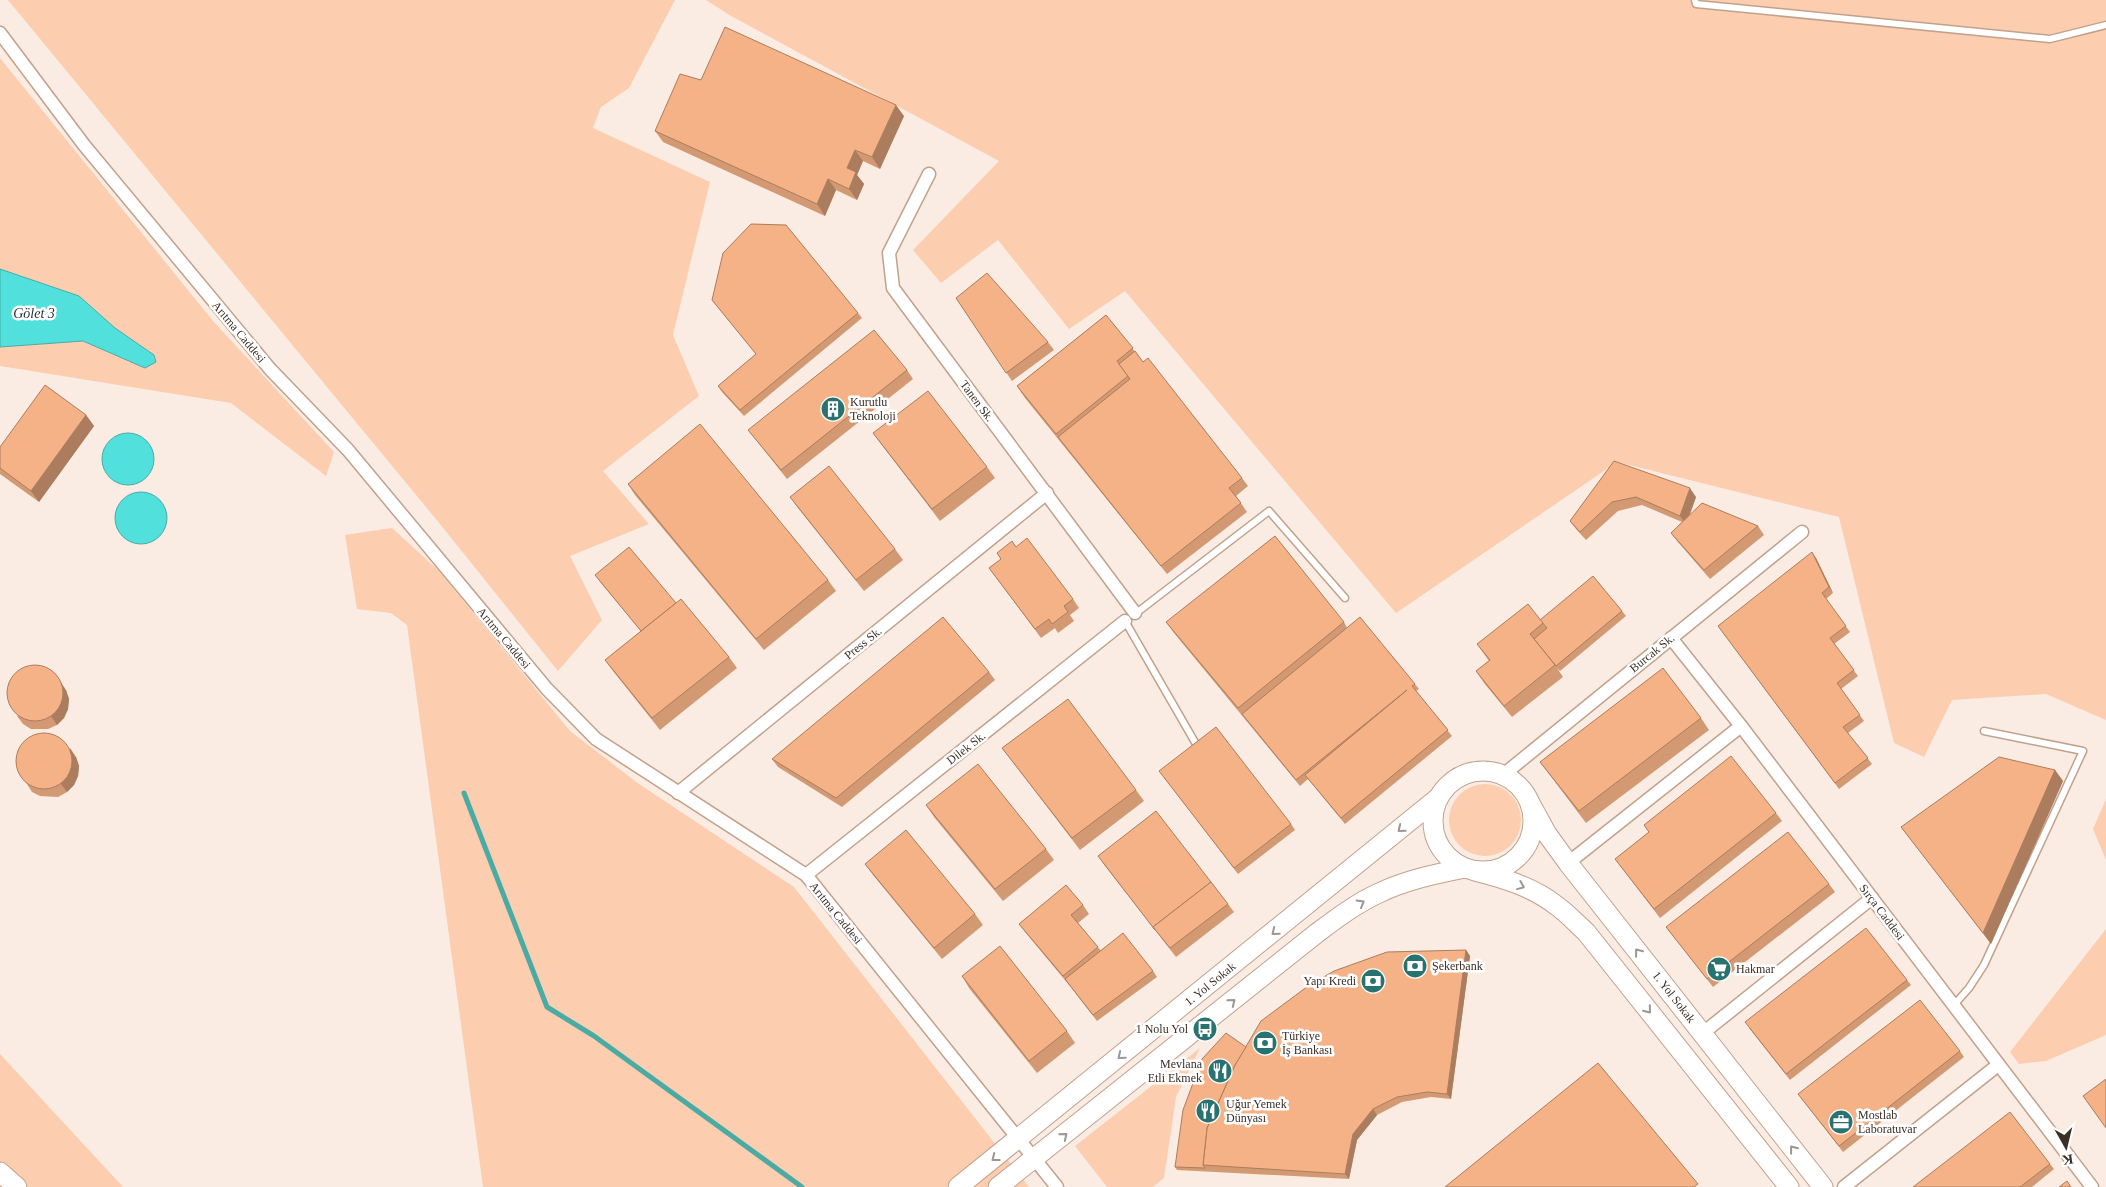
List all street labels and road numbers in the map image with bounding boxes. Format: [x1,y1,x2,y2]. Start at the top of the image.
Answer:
street label: Arıtma Caddesi [209,299,269,366]
street label: Tanen Sk. [957,378,997,424]
street label: Arıtma Caddesi [474,605,534,672]
street label: Press Sk. [841,624,885,662]
street label: Burcak Sk. [1627,631,1677,675]
street label: Dilek Sk. [944,729,988,767]
street label: Arıtma Caddesi [807,879,866,947]
street label: Sırça Caddesi [1856,881,1908,943]
street label: 1. Yol Sokak [1182,959,1238,1009]
street label: 1. Yol Sokak [1650,969,1698,1025]

